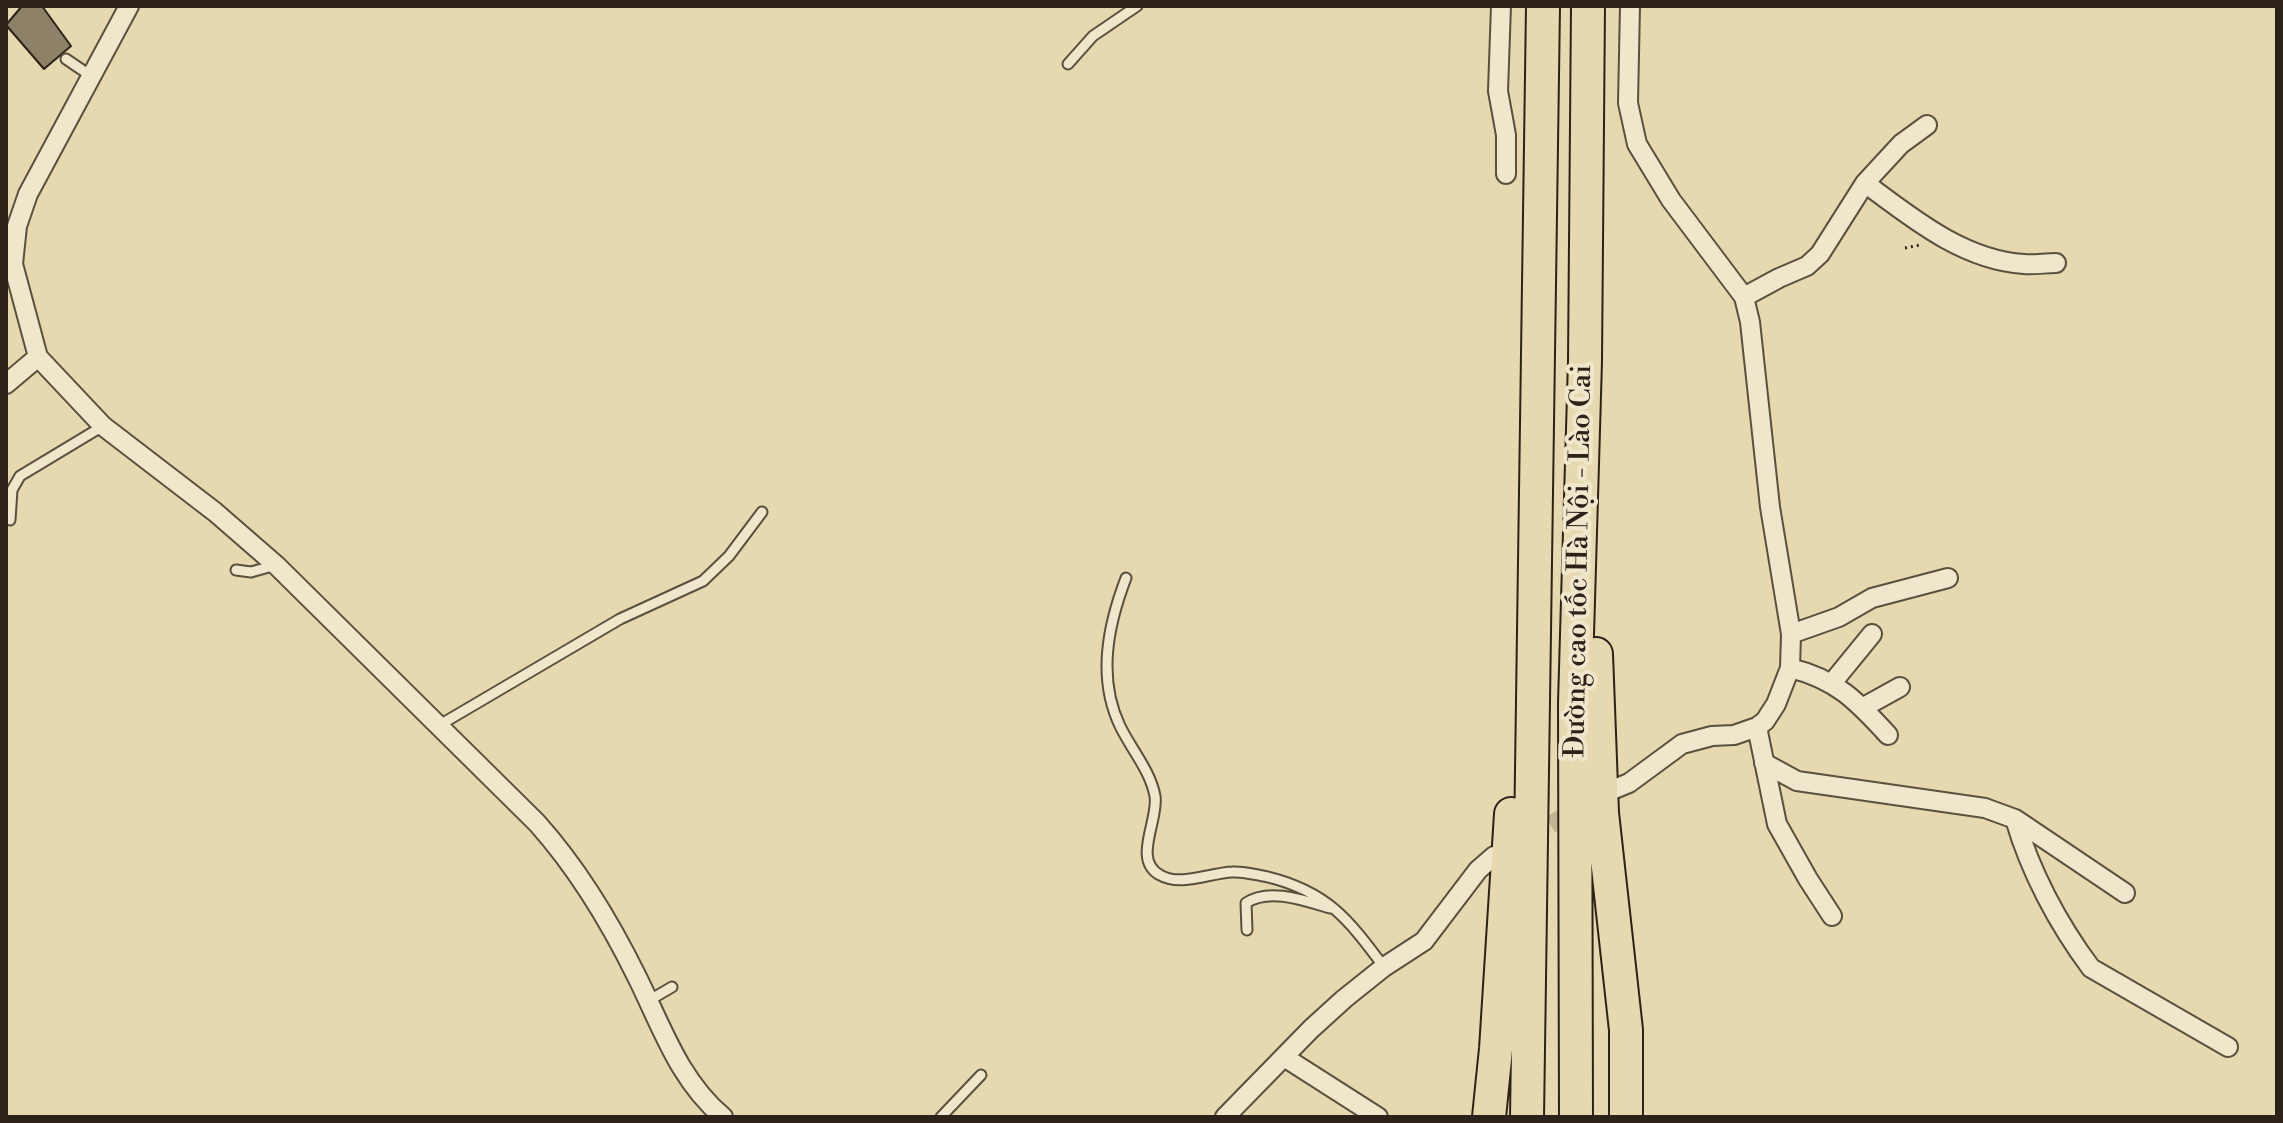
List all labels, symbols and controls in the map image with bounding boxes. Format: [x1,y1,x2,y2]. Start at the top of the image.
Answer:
street label: Đường cao tốc Hà Nội - Lào Cai [1560,364,1600,758]

